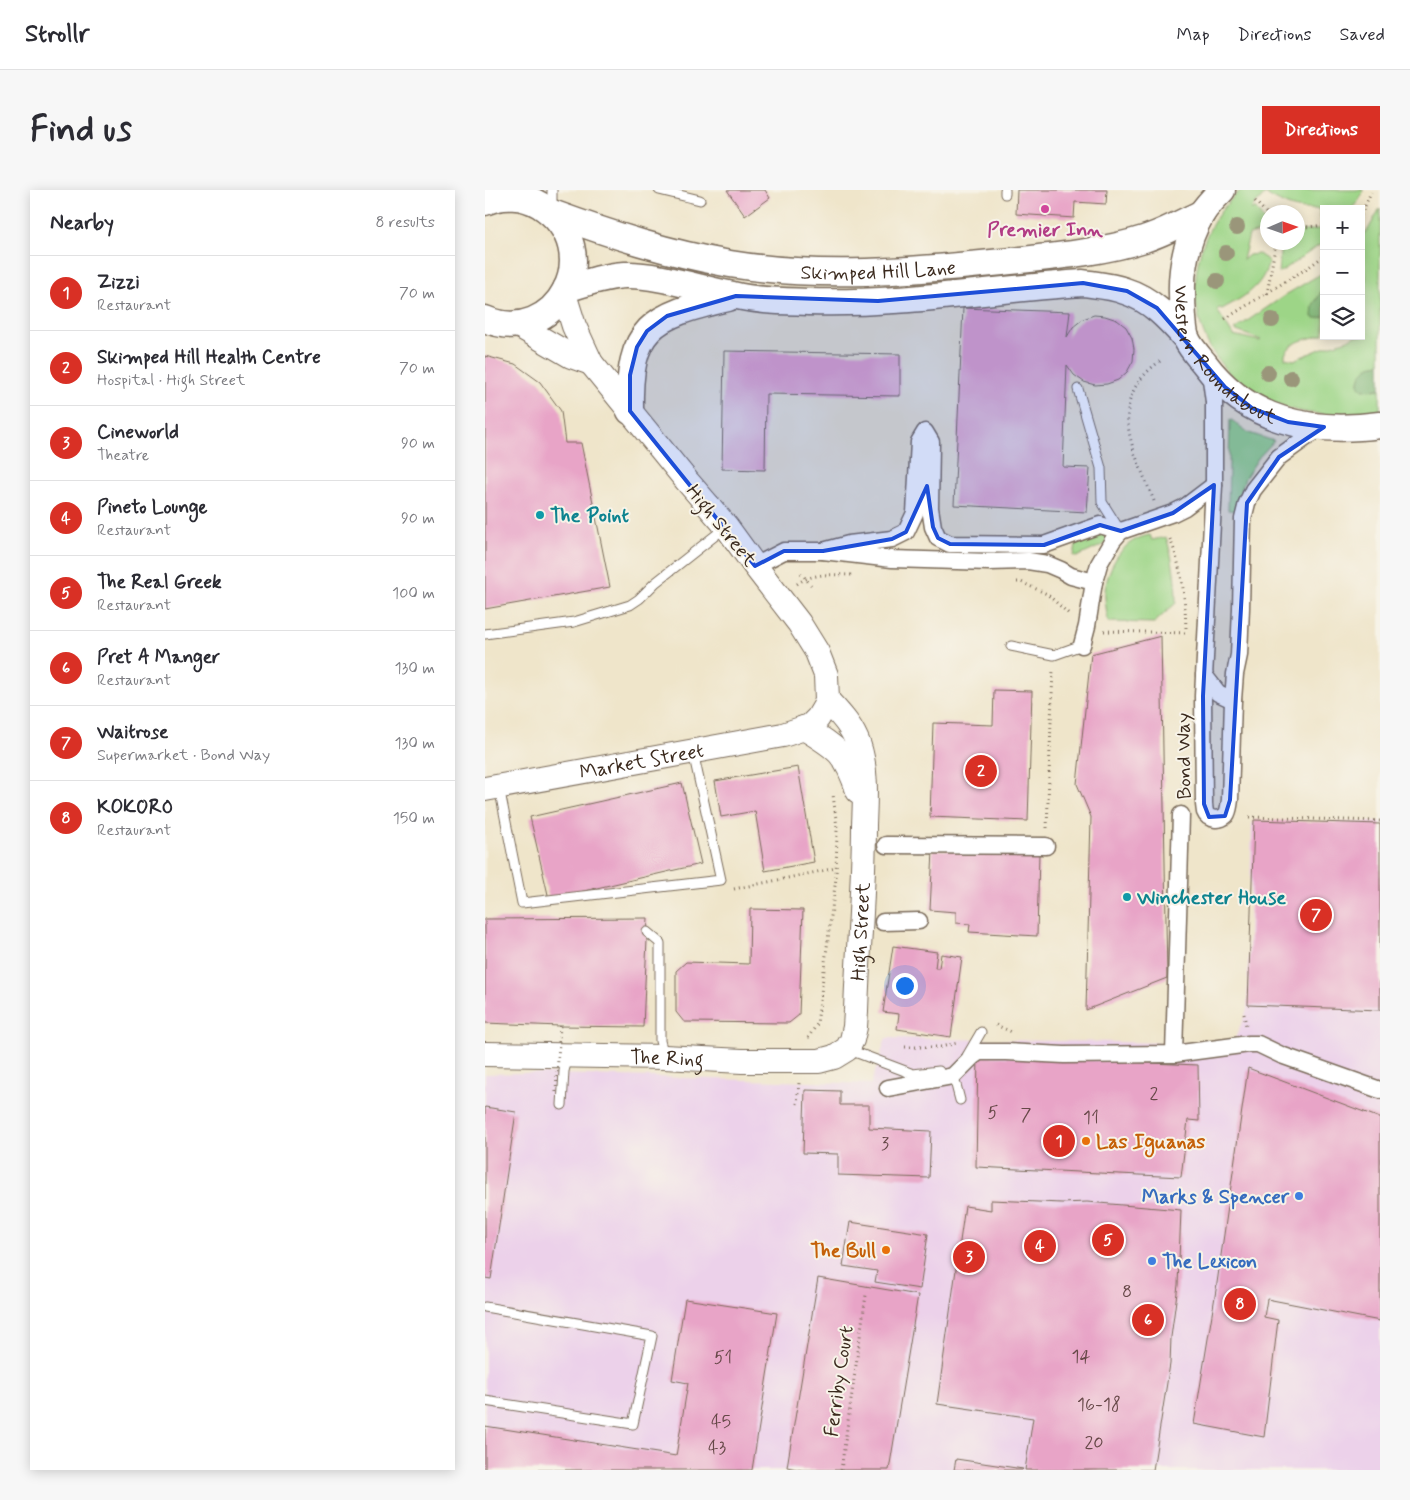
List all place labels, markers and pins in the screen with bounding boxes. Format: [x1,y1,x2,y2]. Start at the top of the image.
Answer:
marker: Premier Inn [1039,203,1051,215]
place label: Premier Inn [987,217,1103,244]
place label: The Point [550,503,630,530]
marker: The Point [534,509,546,521]
pin: 2 [965,752,997,790]
place label: Winchester House [1136,885,1286,912]
marker: Winchester House [1121,891,1133,903]
pin: 7 [1300,896,1332,934]
pin: 1 [1043,1122,1075,1160]
place label: Las Iguanas [1096,1129,1205,1158]
marker: Las Iguanas [1080,1135,1092,1147]
place label: Marks & Spencer [1142,1184,1290,1211]
marker: Marks & Spencer [1293,1190,1305,1202]
pin: 5 [1092,1221,1124,1259]
pin: 4 [1024,1227,1056,1265]
place label: The Bull [810,1238,876,1265]
pin: 3 [953,1238,985,1276]
marker: The Bull [880,1244,892,1256]
place label: The Lexicon [1162,1249,1257,1276]
marker: The Lexicon [1146,1255,1158,1267]
pin: 8 [1224,1285,1256,1323]
pin: 6 [1132,1301,1164,1339]

